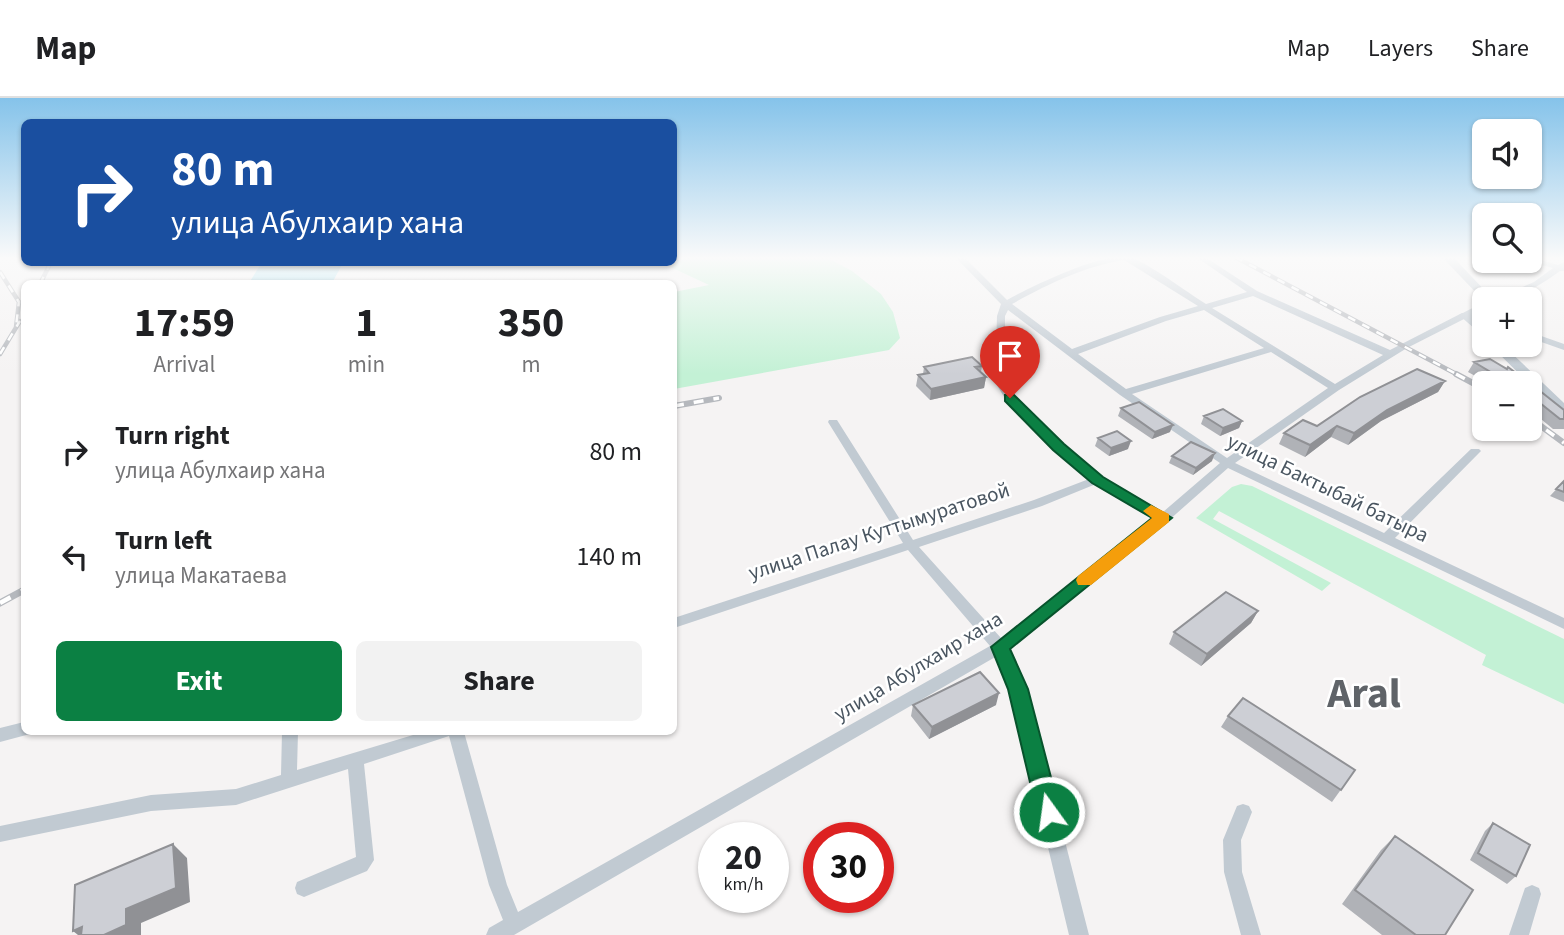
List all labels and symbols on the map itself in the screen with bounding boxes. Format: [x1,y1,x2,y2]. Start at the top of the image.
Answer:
pin [980,326,1040,398]
street label: улица Бактыбай батыра [1222,426,1434,550]
street label: улица Палау Куттымуратовой [744,475,1014,587]
street label: улица Абулхаир хана [828,604,1008,728]
district label: Aral [1326,664,1401,724]
position arrow [1012,775,1086,849]
speed limit sign: 30 [803,822,894,913]

